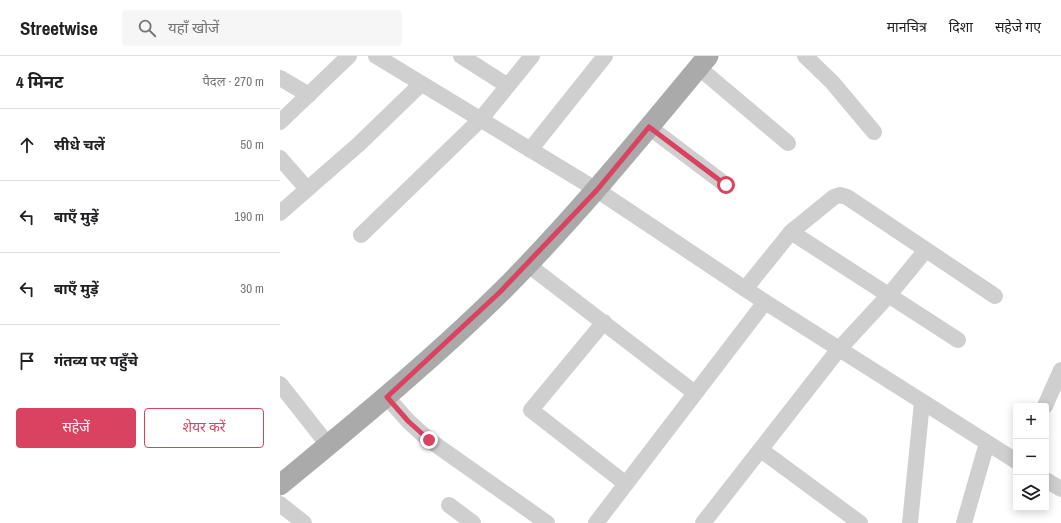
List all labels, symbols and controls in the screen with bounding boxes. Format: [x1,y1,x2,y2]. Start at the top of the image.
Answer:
search box [122,10,402,46]
text: Streetwise [20,15,98,41]
icon: search [136,17,158,39]
text: यहाँ खोजें [168,17,219,38]
text: मानचित्र [887,18,927,36]
text: दिशा [949,18,973,36]
text: सहेजे गए [995,18,1041,36]
text: 4 मिनट [16,70,63,93]
text: पैदल · 270 m [202,73,264,90]
icon: ahead [16,134,38,156]
text: सीधे चलें [54,134,105,155]
text: 50 m [240,136,264,153]
route start [717,176,735,194]
icon: left [16,206,38,228]
text: बाएँ मुड़ें [54,206,99,227]
text: 190 m [234,208,264,225]
icon: left [16,278,38,300]
text: बाएँ मुड़ें [54,278,99,299]
text: 30 m [240,280,264,297]
icon: arrive [16,350,38,372]
text: गंतव्य पर पहुँचे [54,350,138,371]
map controls [1013,403,1049,511]
button: + [1013,403,1049,439]
button: सहेजें [16,408,136,448]
button: शेयर करें [144,408,264,448]
route end [420,431,438,449]
button: − [1013,439,1049,475]
button: layers [1013,475,1049,511]

